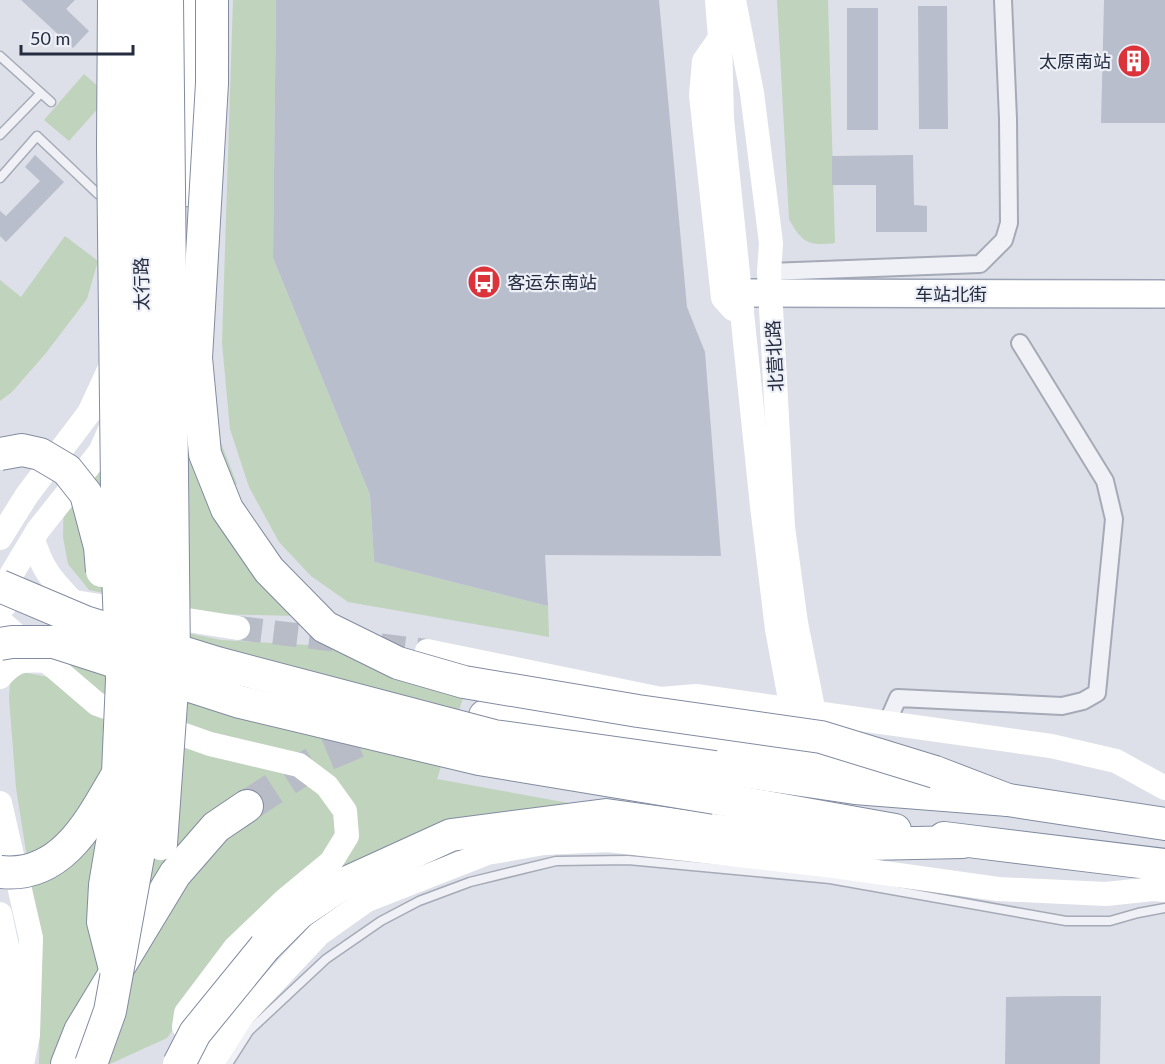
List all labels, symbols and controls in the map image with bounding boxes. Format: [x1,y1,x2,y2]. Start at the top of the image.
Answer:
scale bar [21,18,134,56]
text: 50 m [30,27,70,49]
building icon: 太原南站 [1116,43,1152,79]
place label: 太原南站 [1039,50,1111,72]
street label: 太行路 [130,257,152,311]
bus stop icon: 客运东南站 [466,264,502,300]
place label: 客运东南站 [507,271,597,293]
street label: 车站北街 [915,283,987,305]
street label: 北营北路 [761,319,787,393]

